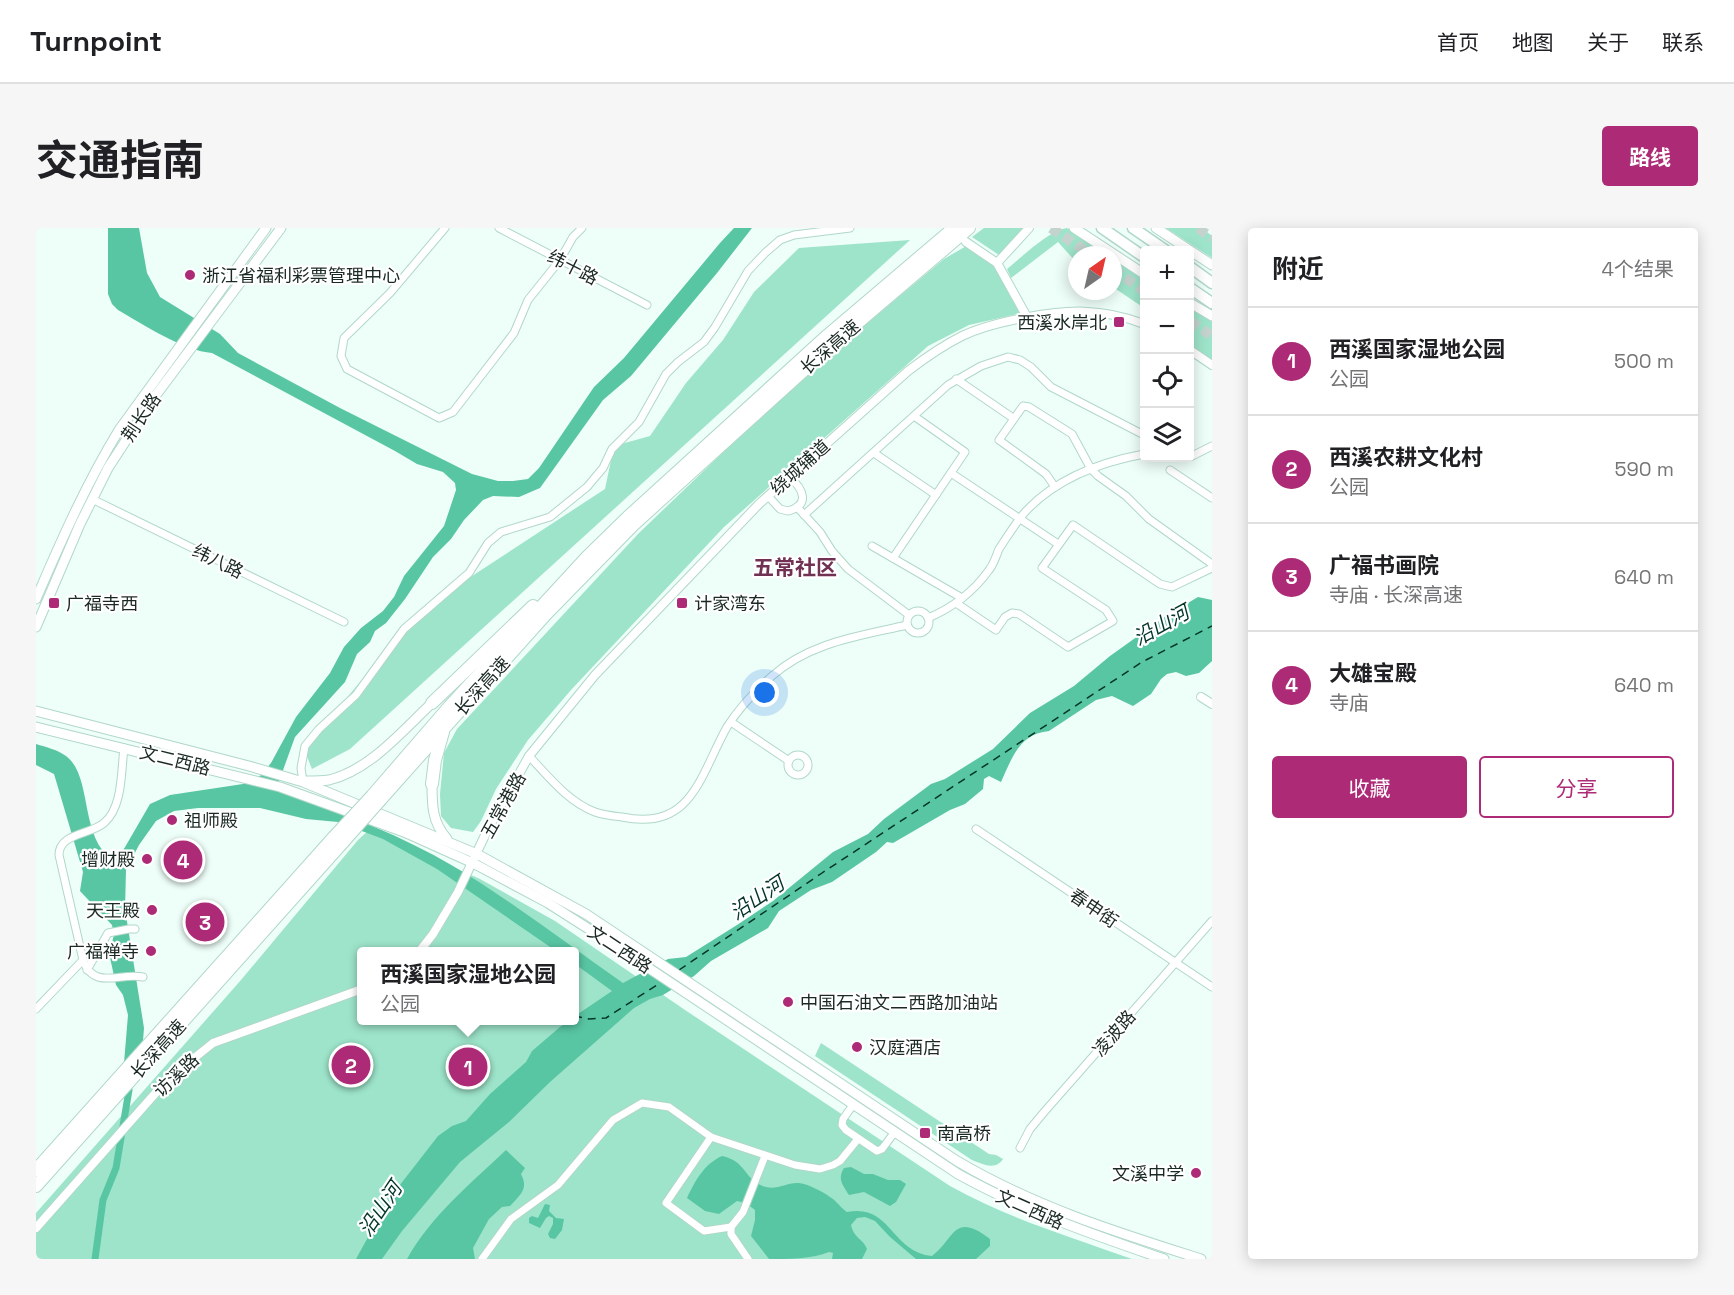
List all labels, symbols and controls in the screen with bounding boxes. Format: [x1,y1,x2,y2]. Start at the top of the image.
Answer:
text: Turnpoint [30,23,162,59]
text: 首页 [1437,29,1479,56]
text: 地图 [1512,29,1554,56]
text: 关于 [1587,29,1629,56]
text: 联系 [1662,29,1704,56]
button: 路线 [1602,126,1698,186]
text: 交通指南 [36,134,204,187]
street label: 纬十路 [544,244,602,290]
north arrow [1068,246,1122,300]
map controls [1140,246,1194,462]
button: + [1140,246,1194,300]
text: 附近 [1272,252,1324,286]
text: 4个结果 [1602,256,1674,282]
place label: 浙江省福利彩票管理中心 [202,264,400,287]
marker: 浙江省福利彩票管理中心 [183,268,197,282]
button: − [1140,300,1194,354]
place label: 西溪水岸北 [1017,311,1107,334]
street label: 长深高速 [795,315,865,379]
marker: 西溪水岸北 [1112,315,1126,329]
text: 西溪国家湿地公园 [1329,335,1505,363]
text: 1 [1287,348,1296,374]
text: 500 m [1614,348,1674,374]
button: locate [1140,354,1194,408]
text: 公园 [1329,366,1369,392]
street label: 荆长路 [116,388,166,446]
button: layers [1140,408,1194,462]
street label: 绕城辅道 [766,434,834,500]
text: 西溪农耕文化村 [1329,443,1483,471]
text: 2 [1286,456,1297,482]
text: 590 m [1615,456,1674,482]
text: 公园 [1329,474,1369,500]
street label: 纬八路 [189,539,247,583]
text: 广福书画院 [1329,551,1439,579]
district label: 五常社区 [753,554,837,581]
text: 3 [1285,564,1298,590]
text: 640 m [1614,564,1674,590]
text: 寺庙 · 长深高速 [1329,582,1463,608]
place label: 广福寺西 [66,592,138,615]
place label: 计家湾东 [694,592,766,615]
marker: 广福寺西 [47,596,61,610]
marker: 计家湾东 [675,596,689,610]
water label: 沿山河 [1128,597,1197,651]
street label: 长深高速 [449,652,515,720]
text: 大雄宝殿 [1329,659,1417,687]
text: 4 [1285,672,1298,698]
text: 640 m [1614,672,1674,698]
your location [750,678,779,707]
text: 寺庙 [1329,690,1369,716]
street label: 文二西路 [137,740,213,780]
button: 收藏 [1272,756,1467,818]
button: 分享 [1479,756,1674,818]
street label: 五常港路 [475,768,531,842]
place label: 祖师殿 [184,809,238,832]
marker: 祖师殿 [165,813,179,827]
pin: 4 [164,838,202,882]
place label: 增财殿 [81,848,135,871]
marker: 增财殿 [140,852,154,866]
water label: 沿山河 [725,868,792,926]
street label: 春申街 [1065,883,1123,933]
place label: 天王殿 [86,899,140,922]
pin: 3 [186,900,224,944]
marker: 天王殿 [145,903,159,917]
street label: 文二西路 [584,920,656,978]
place label: 广福禅寺 [67,940,139,963]
marker: 广福禅寺 [144,944,158,958]
popup [357,947,579,1025]
text: 西溪国家湿地公园 [380,960,556,988]
text: 公园 [380,991,420,1017]
place label: 中国石油文二西路加油站 [800,991,998,1014]
marker: 中国石油文二西路加油站 [781,995,795,1009]
street label: 凌波路 [1088,1005,1140,1061]
street label: 长深高速 [125,1015,191,1083]
place label: 汉庭酒店 [869,1036,941,1059]
marker: 汉庭酒店 [850,1040,864,1054]
pin: 2 [332,1042,370,1088]
pin: 1 [448,1044,488,1090]
street label: 访溪路 [148,1048,204,1102]
place label: 南高桥 [937,1122,991,1145]
marker: 南高桥 [918,1126,932,1140]
place label: 文溪中学 [1112,1162,1184,1185]
marker: 文溪中学 [1189,1166,1203,1180]
water label: 沿山河 [352,1174,410,1241]
street label: 文二西路 [992,1184,1068,1234]

